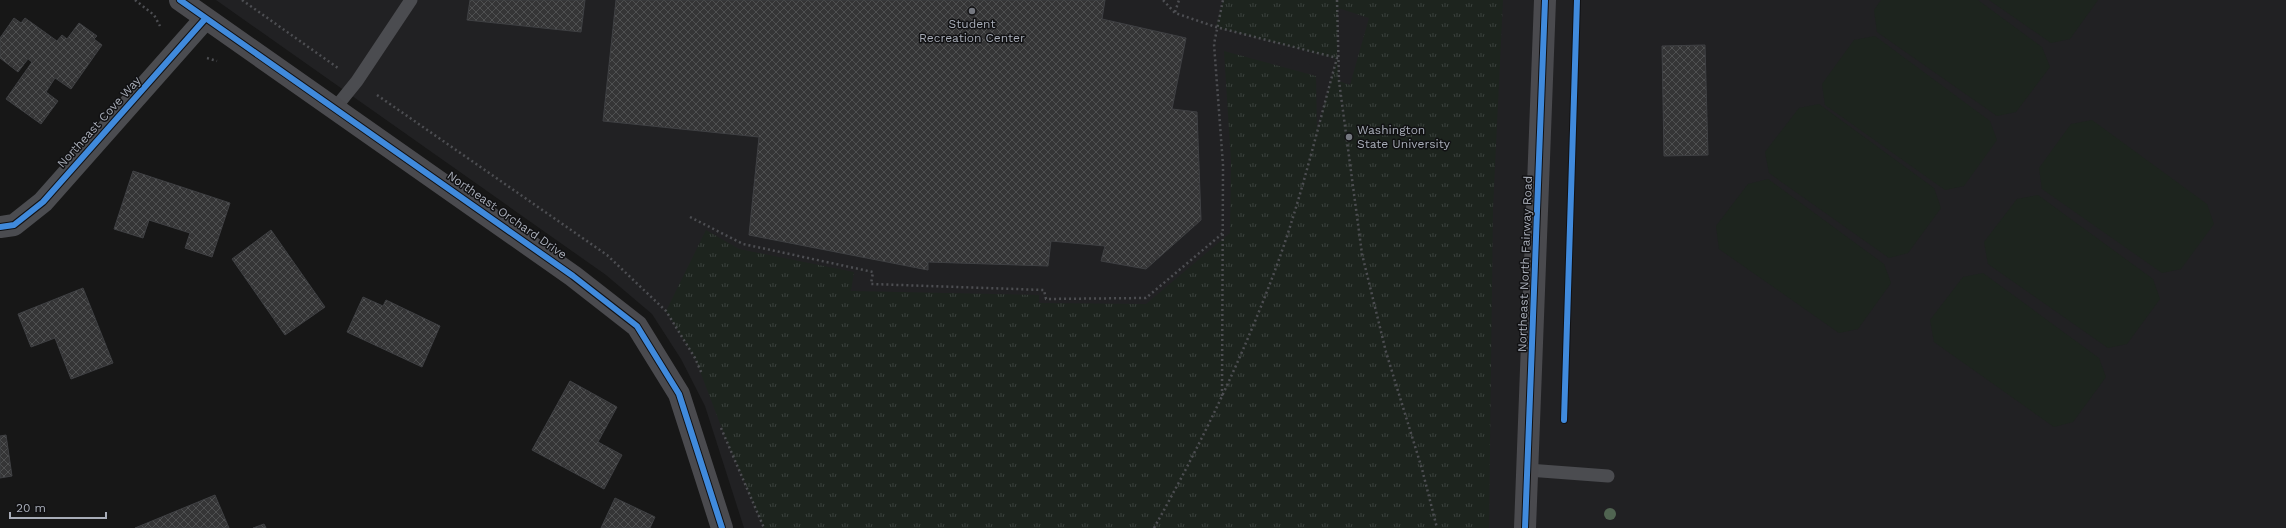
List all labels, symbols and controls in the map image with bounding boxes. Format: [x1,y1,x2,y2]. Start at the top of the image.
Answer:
marker: Student Recreation Center [967,6,977,16]
place label: Student Recreation Center [919,17,1025,45]
street label: Northeast Cove Way [54,73,144,171]
place label: Washington State University [1357,123,1451,151]
marker: Washington State University [1344,132,1354,142]
street label: Northeast Orchard Drive [444,168,570,262]
street label: Northeast North Fairway Road [1515,176,1535,352]
scale bar [10,494,106,520]
text: 20 m [16,501,46,515]

